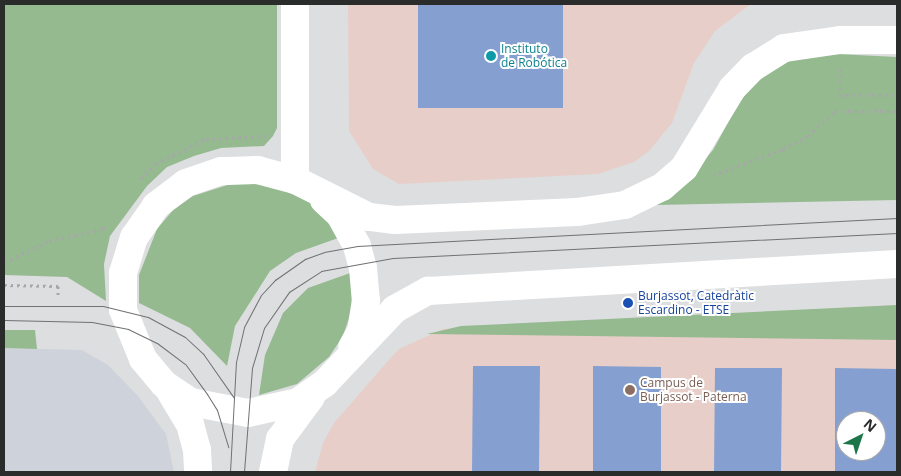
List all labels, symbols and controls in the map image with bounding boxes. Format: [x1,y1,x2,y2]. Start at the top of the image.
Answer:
place label: Instituto de Robótica [501,42,567,70]
marker: Instituto de Robótica [485,50,497,62]
place label: Burjassot, Catedràtic Escardino - ETSE [638,289,754,317]
marker: Burjassot, Catedràtic Escardino - ETSE [622,297,634,309]
place label: Campus de Burjassot - Paterna [640,376,747,404]
marker: Campus de Burjassot - Paterna [624,384,636,396]
north arrow [836,411,886,461]
text: N [860,414,881,436]

